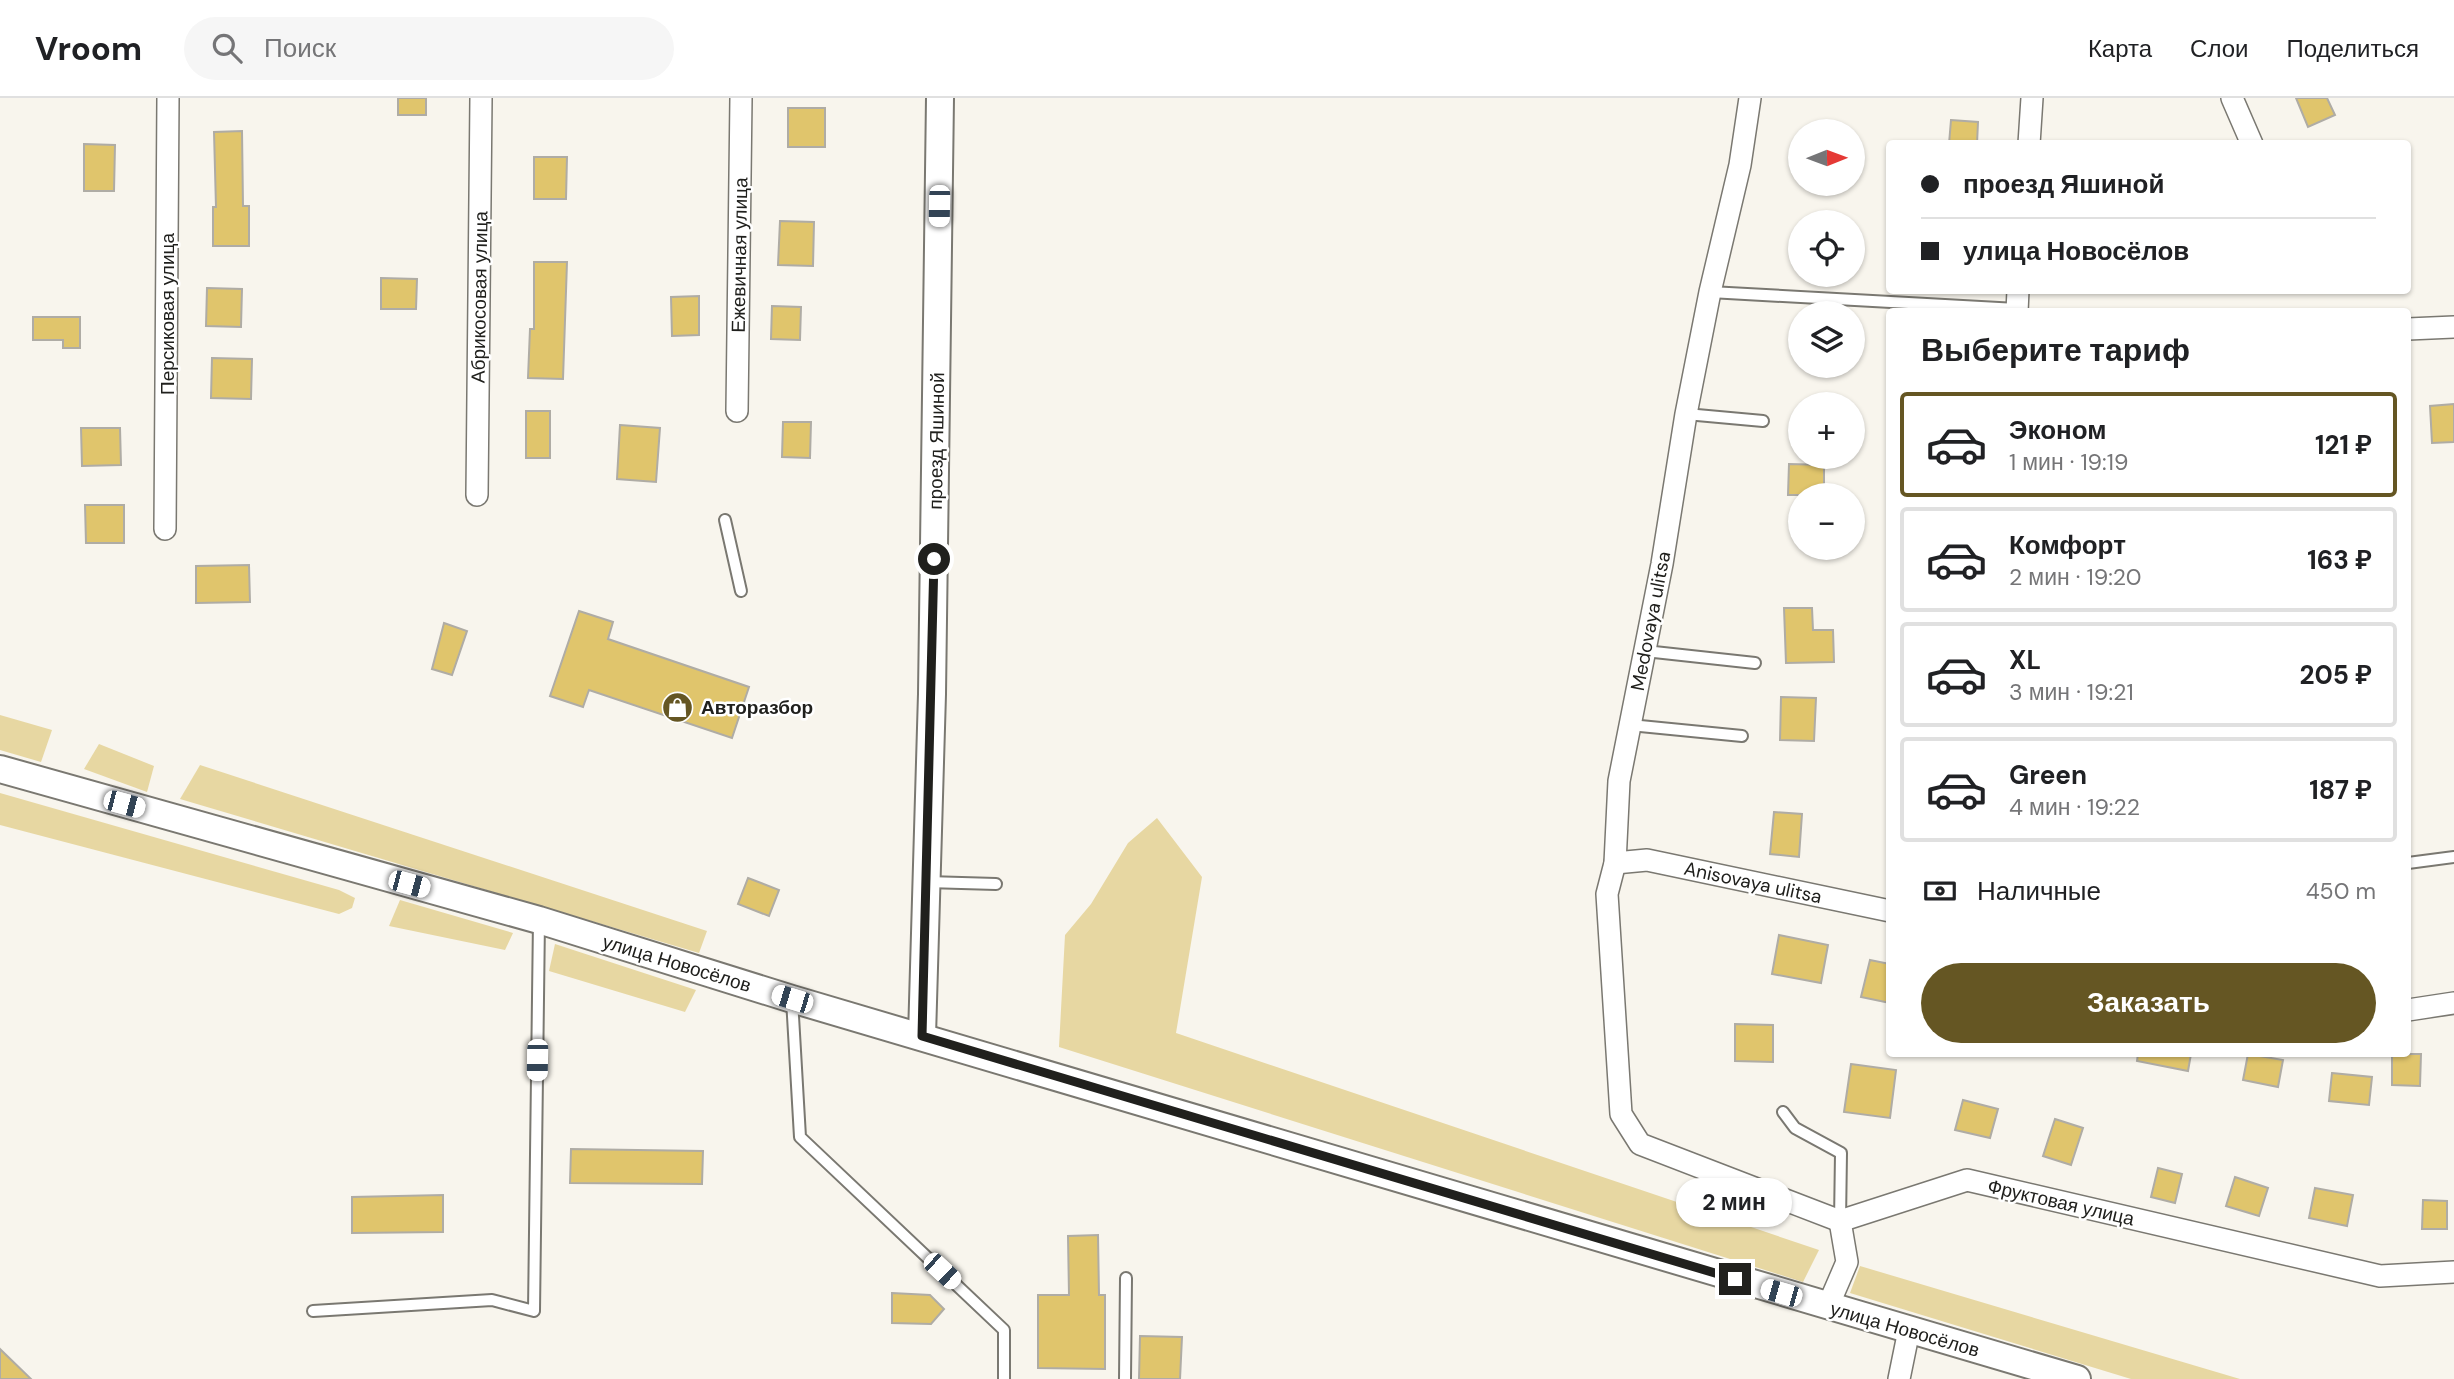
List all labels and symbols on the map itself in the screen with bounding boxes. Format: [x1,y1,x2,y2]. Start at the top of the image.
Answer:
north arrow [1788,119,1866,196]
street label: Ежевичная улица [726,177,753,333]
car [929,185,950,227]
street label: Абрикосовая улица [465,210,494,383]
street label: Персиковая улица [155,233,180,395]
street label: проезд Яшиной [923,372,950,510]
route start [918,543,950,575]
street label: Medovaya ulitsa [1625,549,1676,693]
shop icon: Авторазбор [661,690,695,724]
place label: Авторазбор [701,695,813,720]
car [101,788,148,820]
street label: Anisovaya ulitsa [1682,856,1824,909]
car [386,868,433,900]
street label: улица Новосёлов [600,929,754,998]
car [769,983,816,1015]
car [527,1039,548,1081]
street label: Фруктовая улица [1985,1173,2137,1232]
callout: 2 мин [1677,1178,1793,1226]
car [920,1249,965,1293]
route end [1719,1263,1751,1295]
car [1758,1277,1805,1309]
street label: улица Новосёлов [1827,1296,1982,1363]

